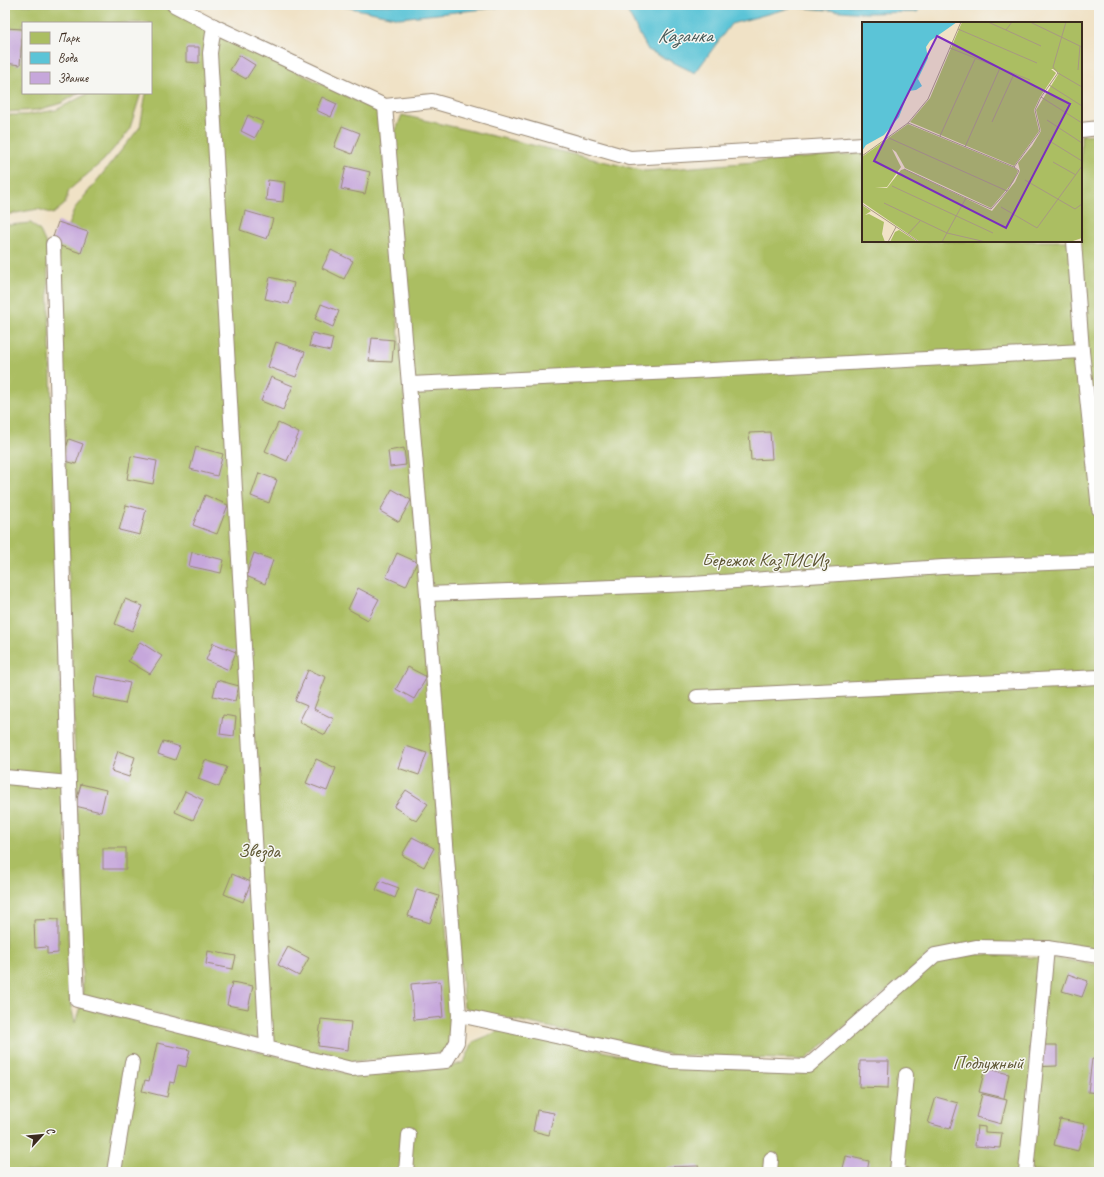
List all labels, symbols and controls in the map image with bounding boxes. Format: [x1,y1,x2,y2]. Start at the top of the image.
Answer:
legend [22,22,152,94]
inset map [862,22,1082,242]
water label: Казанка [658,23,715,48]
text: Парк [58,30,81,46]
text: Вода [58,50,79,66]
text: Здание [58,70,89,86]
park label: Бережок КазТИСИз [702,548,830,572]
park label: Звезда [238,839,281,863]
park label: Подлужный [953,1051,1025,1075]
north arrow [22,1115,62,1155]
text: С [43,1125,59,1137]

